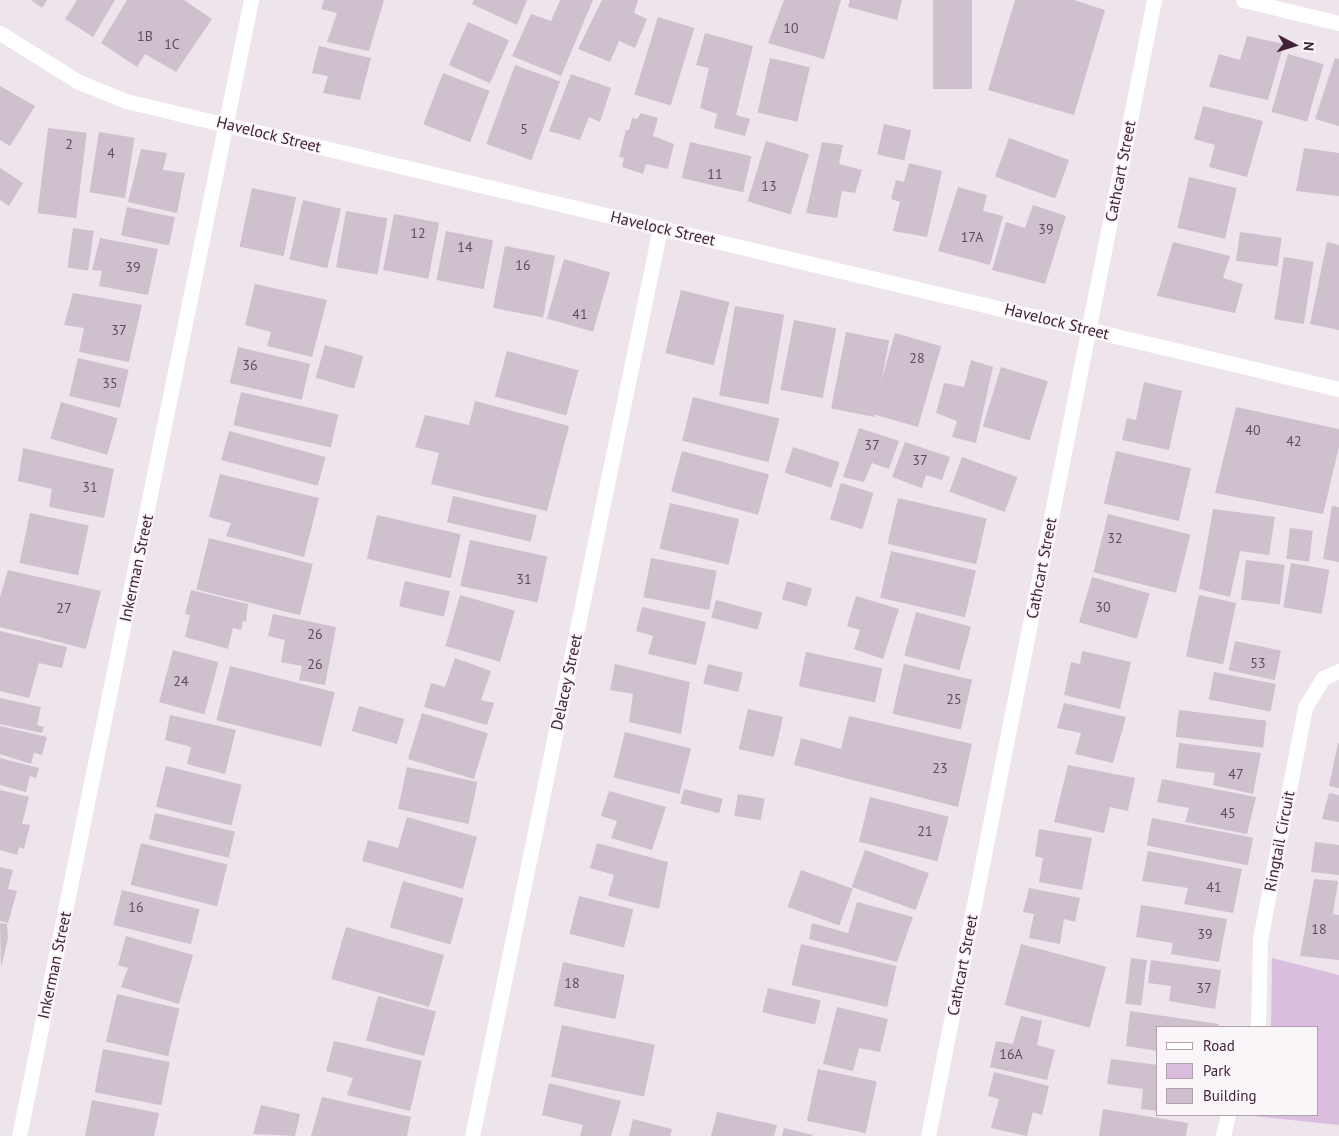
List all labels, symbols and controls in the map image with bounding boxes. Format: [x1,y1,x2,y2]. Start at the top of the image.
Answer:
house number: 10 [783,20,799,36]
north arrow [1269,20,1319,70]
house number: 1B [137,28,153,44]
house number: 1C [164,36,180,52]
text: N [1300,41,1318,52]
street label: Havelock Street [214,112,324,156]
street label: Cathcart Street [1101,119,1139,223]
house number: 5 [520,121,528,137]
house number: 2 [65,136,73,152]
house number: 4 [107,145,115,161]
house number: 11 [707,166,723,182]
house number: 13 [761,178,777,194]
street label: Havelock Street [608,207,718,249]
house number: 39 [1038,221,1054,237]
house number: 12 [410,225,426,241]
house number: 17A [961,229,983,245]
house number: 14 [457,239,473,255]
house number: 16 [515,257,531,273]
house number: 39 [125,259,141,275]
street label: Havelock Street [1002,299,1112,343]
house number: 41 [572,306,588,322]
house number: 37 [111,322,127,338]
house number: 28 [909,350,925,366]
house number: 36 [242,357,258,373]
house number: 35 [102,375,118,391]
house number: 40 [1245,422,1261,438]
house number: 42 [1286,433,1302,449]
house number: 37 [864,437,880,453]
house number: 37 [912,452,928,468]
house number: 31 [82,479,98,495]
street label: Inkerman Street [115,513,157,623]
street label: Cathcart Street [1022,516,1060,620]
house number: 32 [1107,530,1123,546]
house number: 31 [516,571,532,587]
house number: 30 [1095,599,1111,615]
house number: 27 [56,600,72,616]
house number: 26 [307,626,323,642]
street label: Delacey Street [546,632,586,732]
house number: 53 [1250,655,1266,671]
house number: 26 [307,656,323,672]
house number: 24 [173,673,189,689]
house number: 25 [946,691,962,707]
house number: 23 [932,760,948,776]
house number: 47 [1228,766,1244,782]
street label: Ringtail Circuit [1260,789,1298,893]
house number: 45 [1220,805,1236,821]
house number: 21 [917,823,933,839]
house number: 41 [1206,879,1222,895]
house number: 16 [128,899,144,915]
street label: Inkerman Street [33,910,75,1020]
street label: Cathcart Street [943,913,981,1017]
house number: 18 [1311,921,1327,937]
house number: 39 [1197,926,1213,942]
house number: 18 [564,975,580,991]
house number: 37 [1196,980,1212,996]
legend [1156,1026,1319,1116]
text: Road [1203,1036,1235,1055]
house number: 16A [999,1046,1023,1062]
text: Park [1203,1061,1231,1080]
text: Building [1203,1086,1257,1105]

